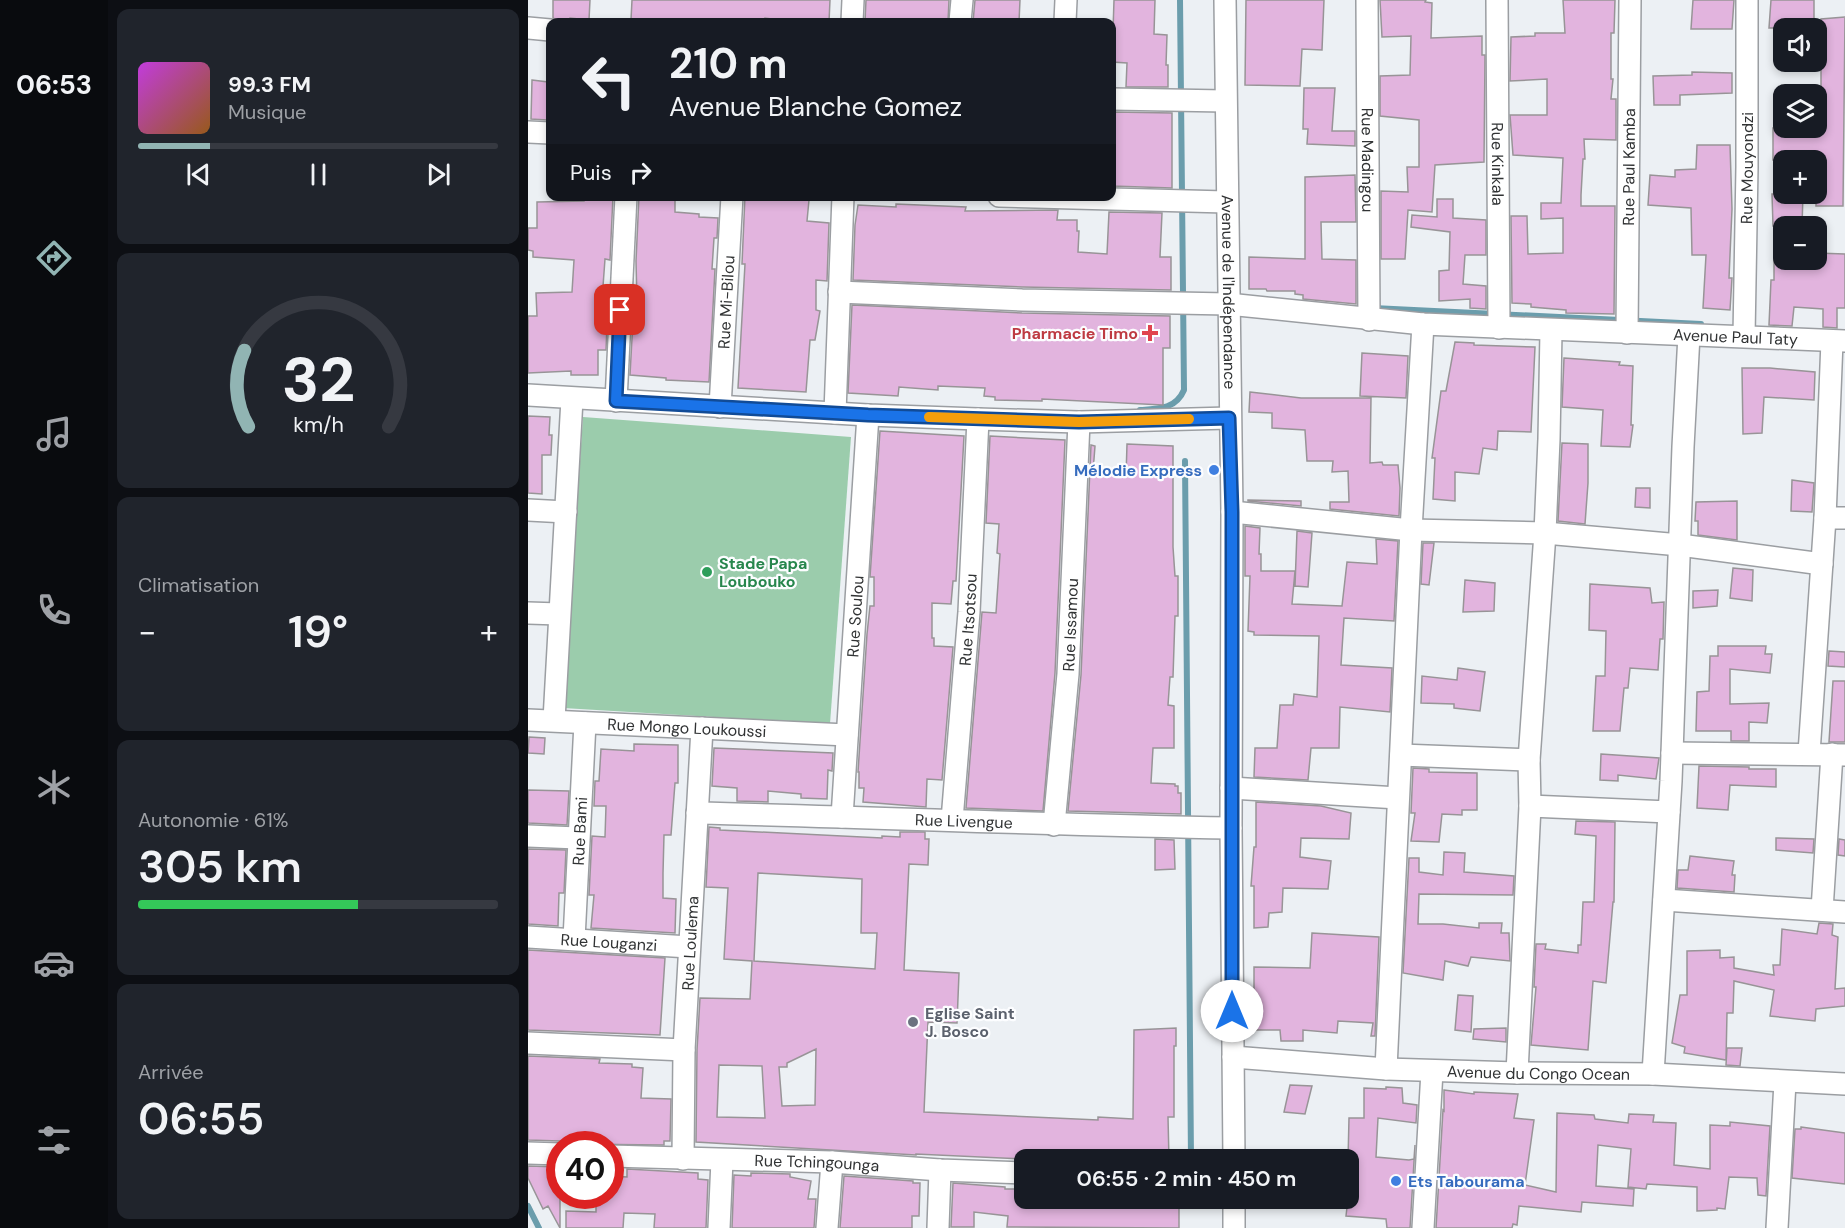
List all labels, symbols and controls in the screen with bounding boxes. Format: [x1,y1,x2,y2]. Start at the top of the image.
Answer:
map controls [1773,18,1827,270]
button: sound [1773,18,1827,72]
text: 210 m [669,36,787,91]
icon: left [570,42,648,120]
text: 06:53 [16,67,92,102]
text: 99.3 FM [228,70,311,99]
button: layers [1773,84,1827,138]
text: Avenue Blanche Gomez [669,89,962,124]
text: Musique [228,99,306,125]
street label: Rue Madingou [1357,108,1379,212]
street label: Rue Paul Kamba [1617,108,1640,226]
street label: Rue Mouyondzi [1735,112,1758,224]
street label: Rue Kinkala [1487,122,1509,206]
button: + [1773,150,1827,204]
icon: right [624,156,657,189]
icon: previous [182,158,215,191]
icon: pause [302,158,335,191]
icon: next [422,158,455,191]
text: Puis [570,158,612,187]
street label: Avenue de l'Indépendance [1217,194,1241,390]
button: − [1773,216,1827,270]
icon: directions [33,237,75,279]
street label: Rue Mi-Bilou [713,255,739,350]
pin [594,284,645,335]
icon: arrive [603,293,636,326]
place label: Pharmacie Timo [1012,323,1138,344]
street label: Avenue Paul Taty [1673,324,1798,350]
marker: Pharmacie Timo [1143,326,1157,340]
text: 32 [281,339,355,420]
text: km/h [293,412,343,440]
icon: music [33,413,75,455]
place label: Mélodie Express [1074,460,1202,481]
marker: Mélodie Express [1207,463,1221,477]
place label: Stade Papa Loubouko [719,553,807,592]
marker: Stade Papa Loubouko [700,565,714,579]
text: Climatisation [138,572,259,598]
street label: Rue Itsotsou [954,573,981,667]
street label: Rue Soulou [842,575,868,658]
street label: Rue Issamou [1058,578,1083,672]
icon: phone [33,589,75,631]
text: 19° [288,602,348,661]
text: − [138,610,156,653]
text: + [480,610,498,653]
street label: Rue Mongo Loukoussi [607,713,767,742]
icon: climate [33,766,75,808]
street label: Rue Bami [567,796,592,866]
text: Autonomie · 61% [138,807,288,833]
street label: Rue Livengue [915,809,1013,833]
text: 305 km [138,837,302,896]
street label: Rue Loulema [677,895,703,991]
street label: Rue Louganzi [560,929,658,956]
icon: car [33,942,75,984]
position arrow [1200,979,1264,1043]
place label: Eglise Saint J. Bosco [925,1003,1015,1042]
marker: Eglise Saint J. Bosco [906,1015,920,1029]
text: Arrivée [138,1059,204,1085]
street label: Avenue du Congo Ocean [1447,1060,1630,1084]
text: 06:55 [138,1089,264,1148]
icon: filters [33,1119,75,1161]
speed limit sign: 40 [546,1131,624,1209]
street label: Rue Tchingounga [754,1149,880,1176]
text: 06:55 · 2 min · 450 m [1077,1164,1296,1193]
place label: Ets Tabourama [1408,1171,1525,1192]
marker: Ets Tabourama [1389,1174,1403,1188]

